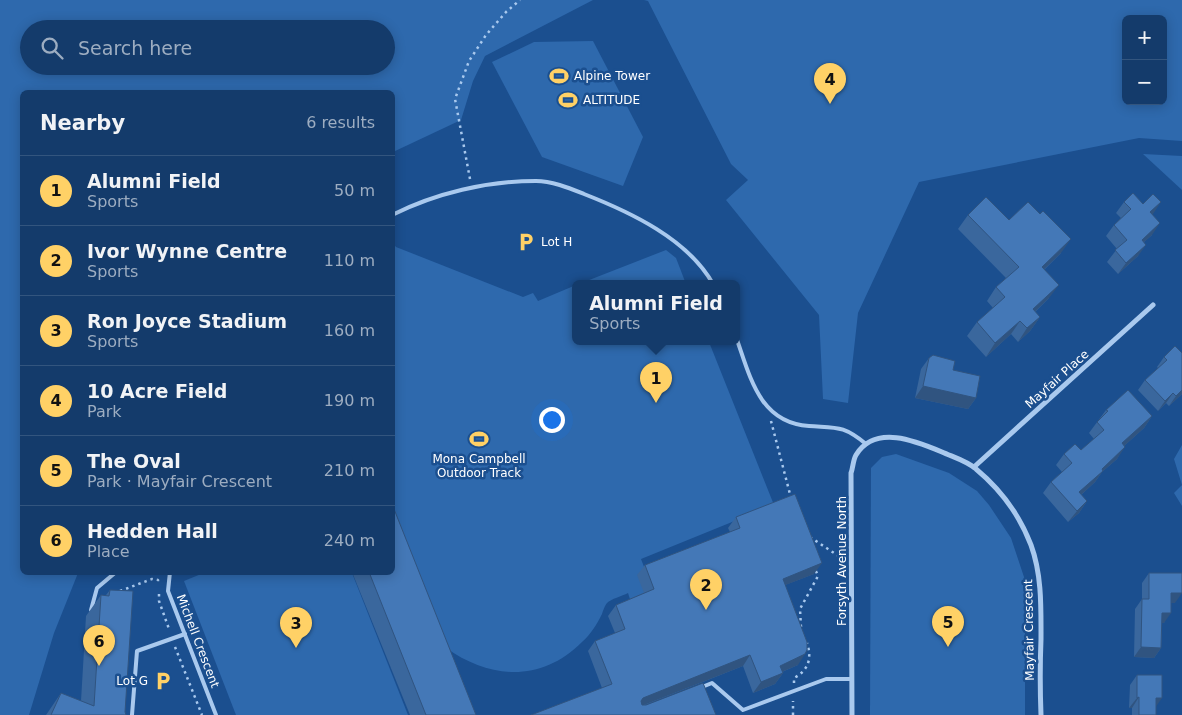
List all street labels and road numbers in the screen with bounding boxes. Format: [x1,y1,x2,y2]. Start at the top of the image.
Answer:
street label: Mayfair Place [1022,347,1092,411]
street label: Forsyth Avenue North [835,496,849,626]
street label: Mayfair Crescent [1021,579,1037,681]
street label: Michell Crescent [174,592,222,690]

